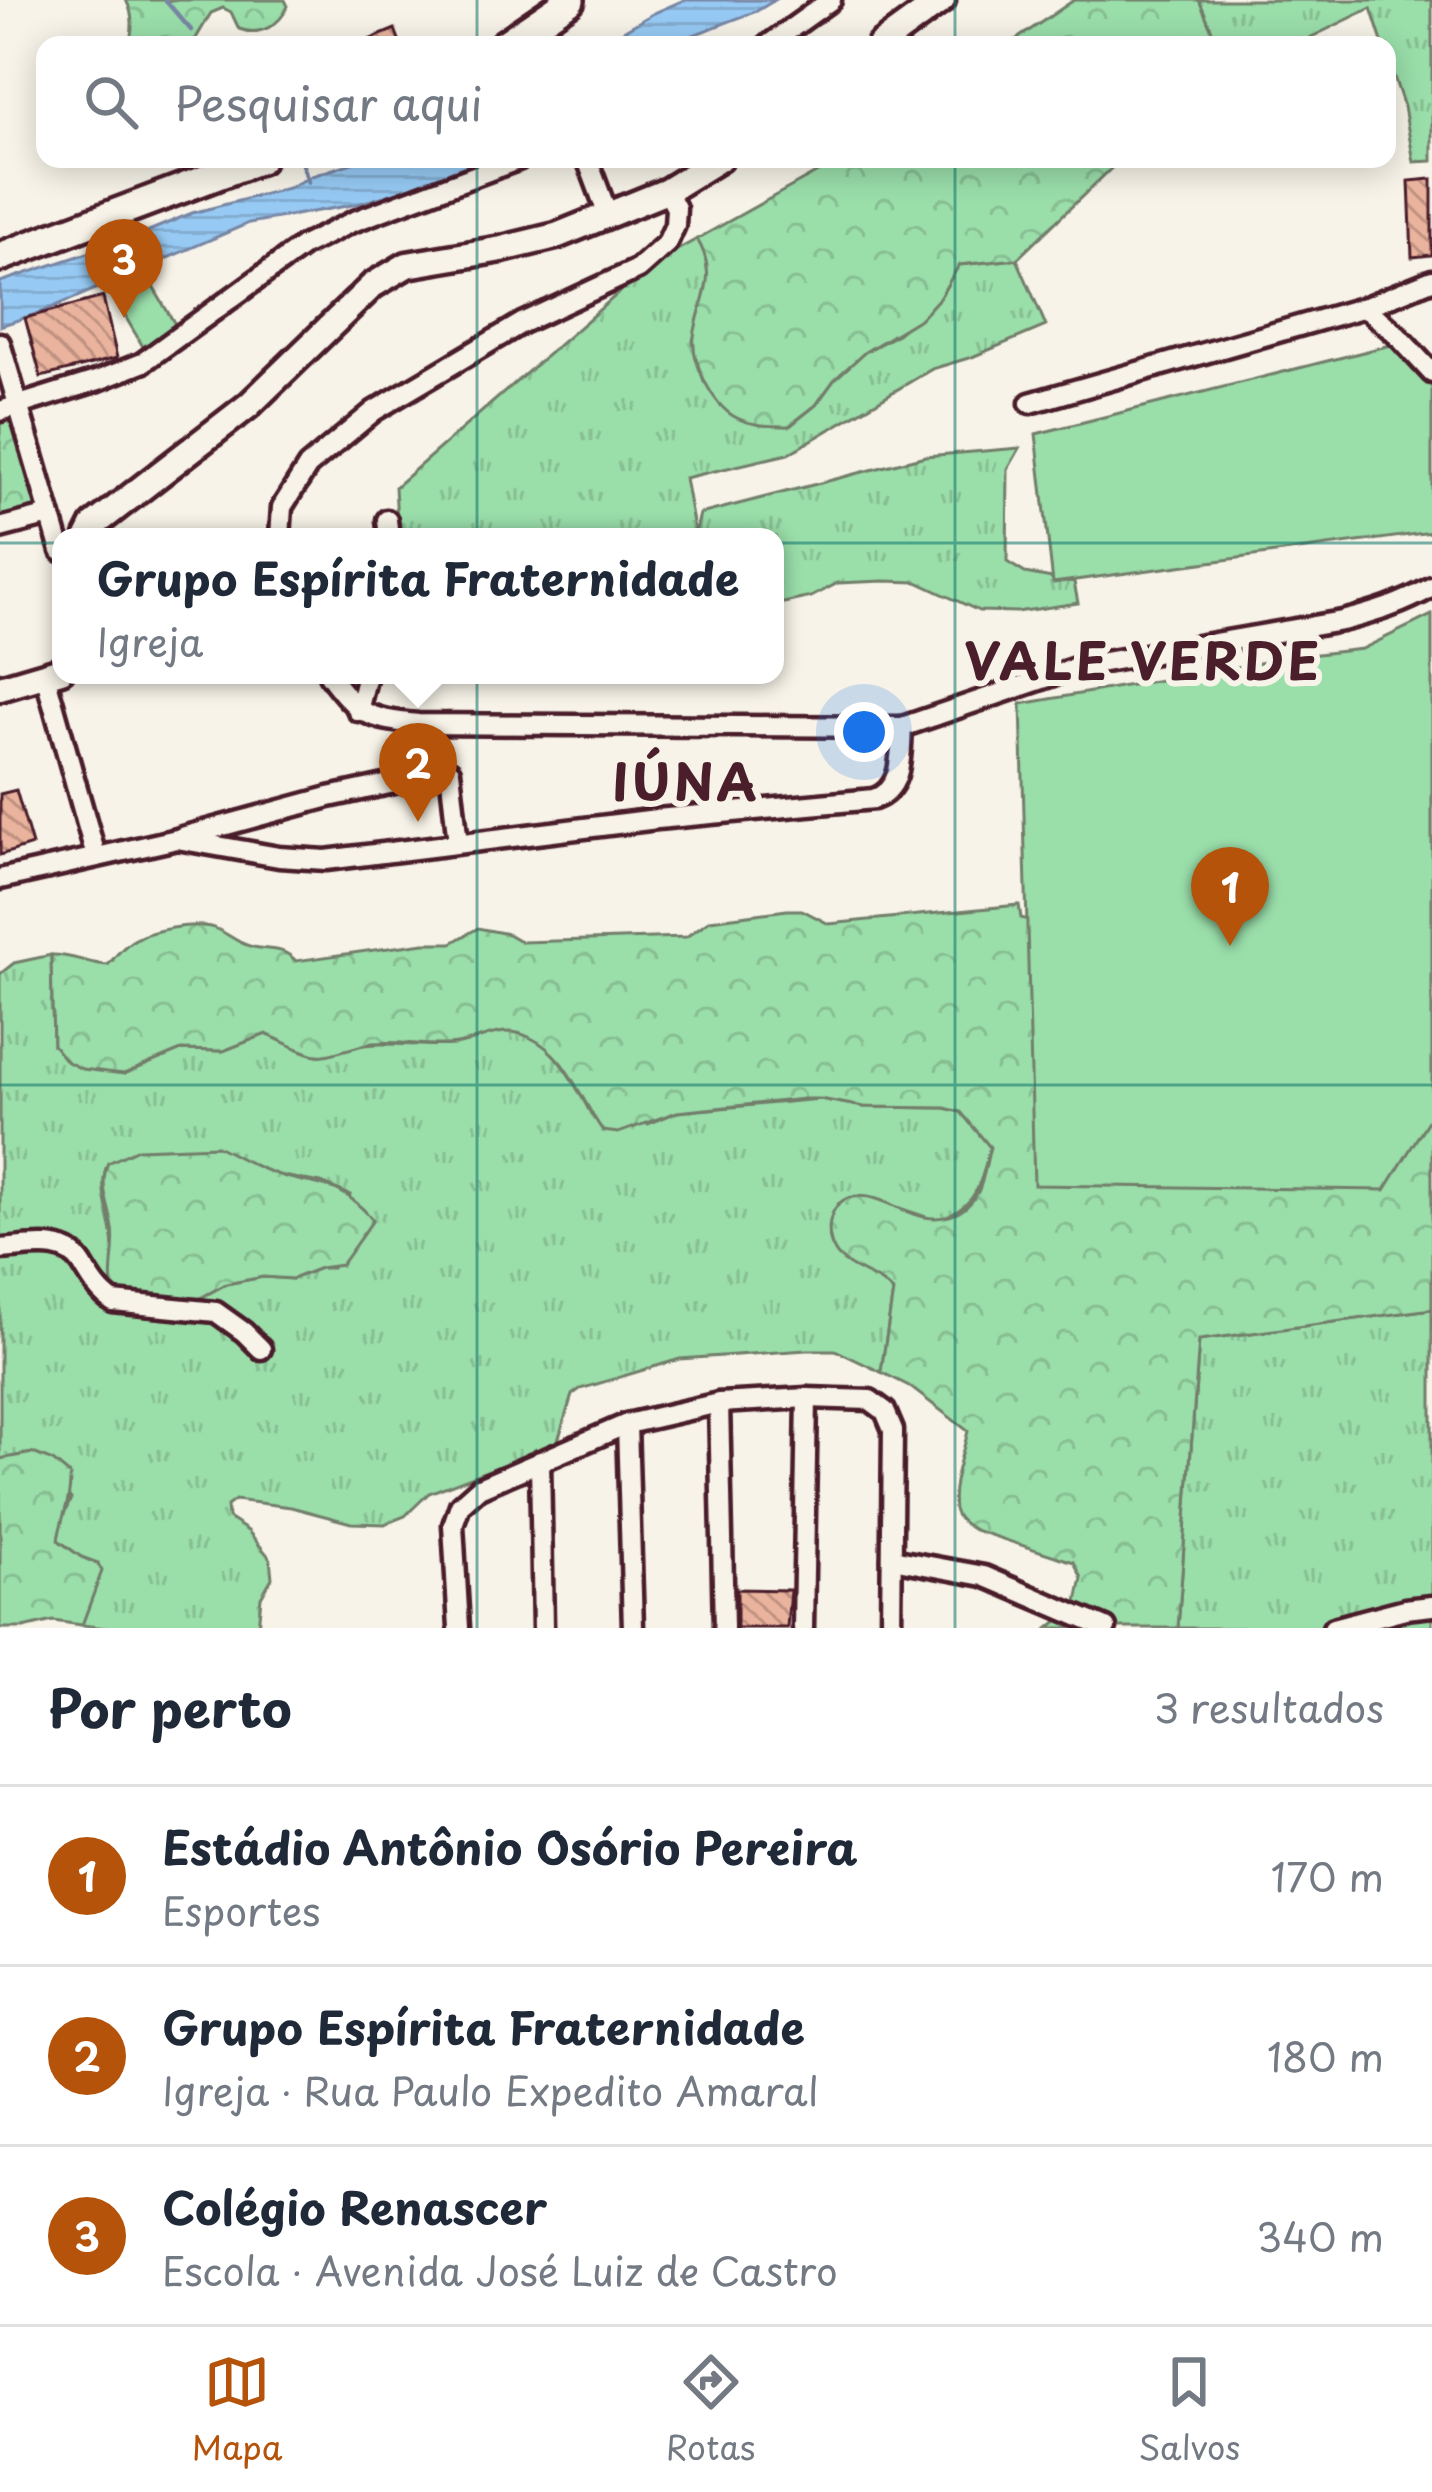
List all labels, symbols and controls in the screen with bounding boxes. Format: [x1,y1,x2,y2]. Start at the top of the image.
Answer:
search box [36,36,1396,168]
text: Pesquisar aqui [174,68,483,136]
icon: search [78,69,144,135]
pin: 3 [85,219,163,318]
popup [52,528,784,684]
text: Grupo Espírita Fraternidade [97,543,739,611]
text: Igreja [97,611,203,670]
district label: VALE VERDE [964,620,1322,697]
your location [834,702,894,762]
pin: 2 [379,723,457,822]
district label: IÚNA [612,741,760,818]
pin: 1 [1191,847,1269,946]
text: Por perto [48,1668,292,1745]
text: 3 resultados [1154,1677,1384,1736]
text: Estádio Antônio Osório Pereira [162,1812,857,1880]
text: 1 [78,1846,96,1905]
text: 170 m [1271,1846,1384,1905]
text: Esportes [162,1880,320,1939]
text: Grupo Espírita Fraternidade [162,1992,805,2060]
text: 2 [73,2026,101,2085]
text: 180 m [1267,2026,1384,2085]
text: Igreja · Rua Paulo Expedito Amaral [162,2060,819,2119]
text: Colégio Renascer [162,2172,547,2240]
text: 3 [74,2206,100,2265]
text: 340 m [1256,2206,1384,2265]
text: Escola · Avenida José Luiz de Castro [162,2240,838,2299]
tab: Mapa [192,2349,282,2471]
tab: Rotas [666,2349,755,2471]
tab: Salvos [1139,2349,1240,2471]

